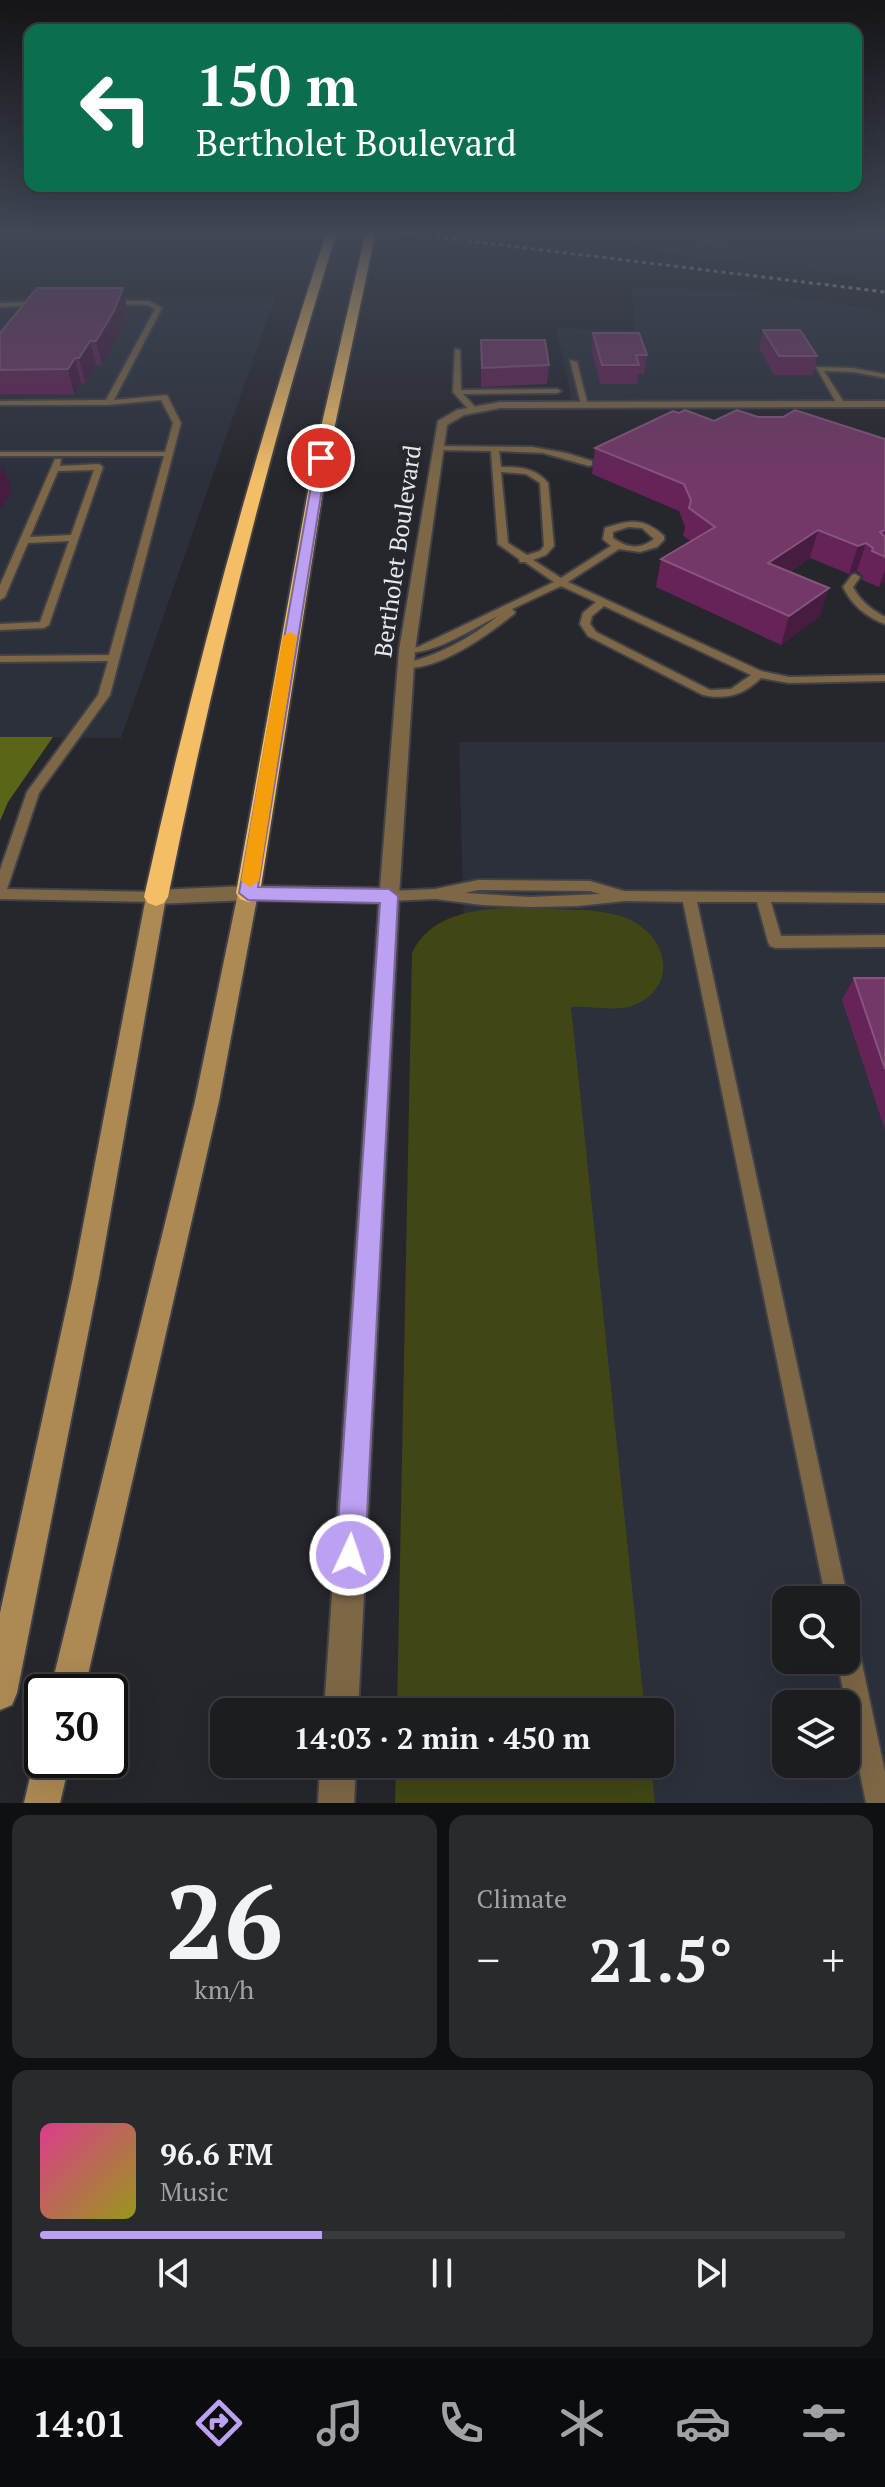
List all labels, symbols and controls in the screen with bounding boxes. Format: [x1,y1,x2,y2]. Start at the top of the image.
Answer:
text: 150 m [196,48,358,122]
icon: left [64,56,168,160]
text: Bertholet Boulevard [196,119,517,166]
pin [287,424,355,492]
icon: arrive [299,436,343,480]
street label: Bertholet Boulevard [366,443,428,659]
position arrow [308,1513,392,1597]
map controls [772,1586,860,1778]
button: search [772,1586,860,1674]
speed limit sign: 30 [24,1674,128,1778]
button: layers [772,1690,860,1778]
text: 14:03 · 2 min · 450 m [294,1718,590,1758]
text: 26 [165,1851,283,1989]
text: Climate [477,1881,567,1915]
text: 21.5° [589,1920,733,1999]
text: − [477,1930,500,1989]
text: + [822,1930,845,1989]
text: km/h [194,1972,254,2006]
text: 96.6 FM [160,2134,273,2174]
text: Music [160,2174,229,2208]
icon: previous [152,2251,196,2295]
icon: pause [420,2251,464,2295]
icon: next [689,2251,733,2295]
icon: directions [191,2395,247,2451]
icon: music [312,2395,368,2451]
icon: phone [433,2395,489,2451]
icon: climate [554,2395,610,2451]
icon: car [675,2395,731,2451]
icon: filters [796,2395,852,2451]
text: 14:01 [33,2400,126,2447]

